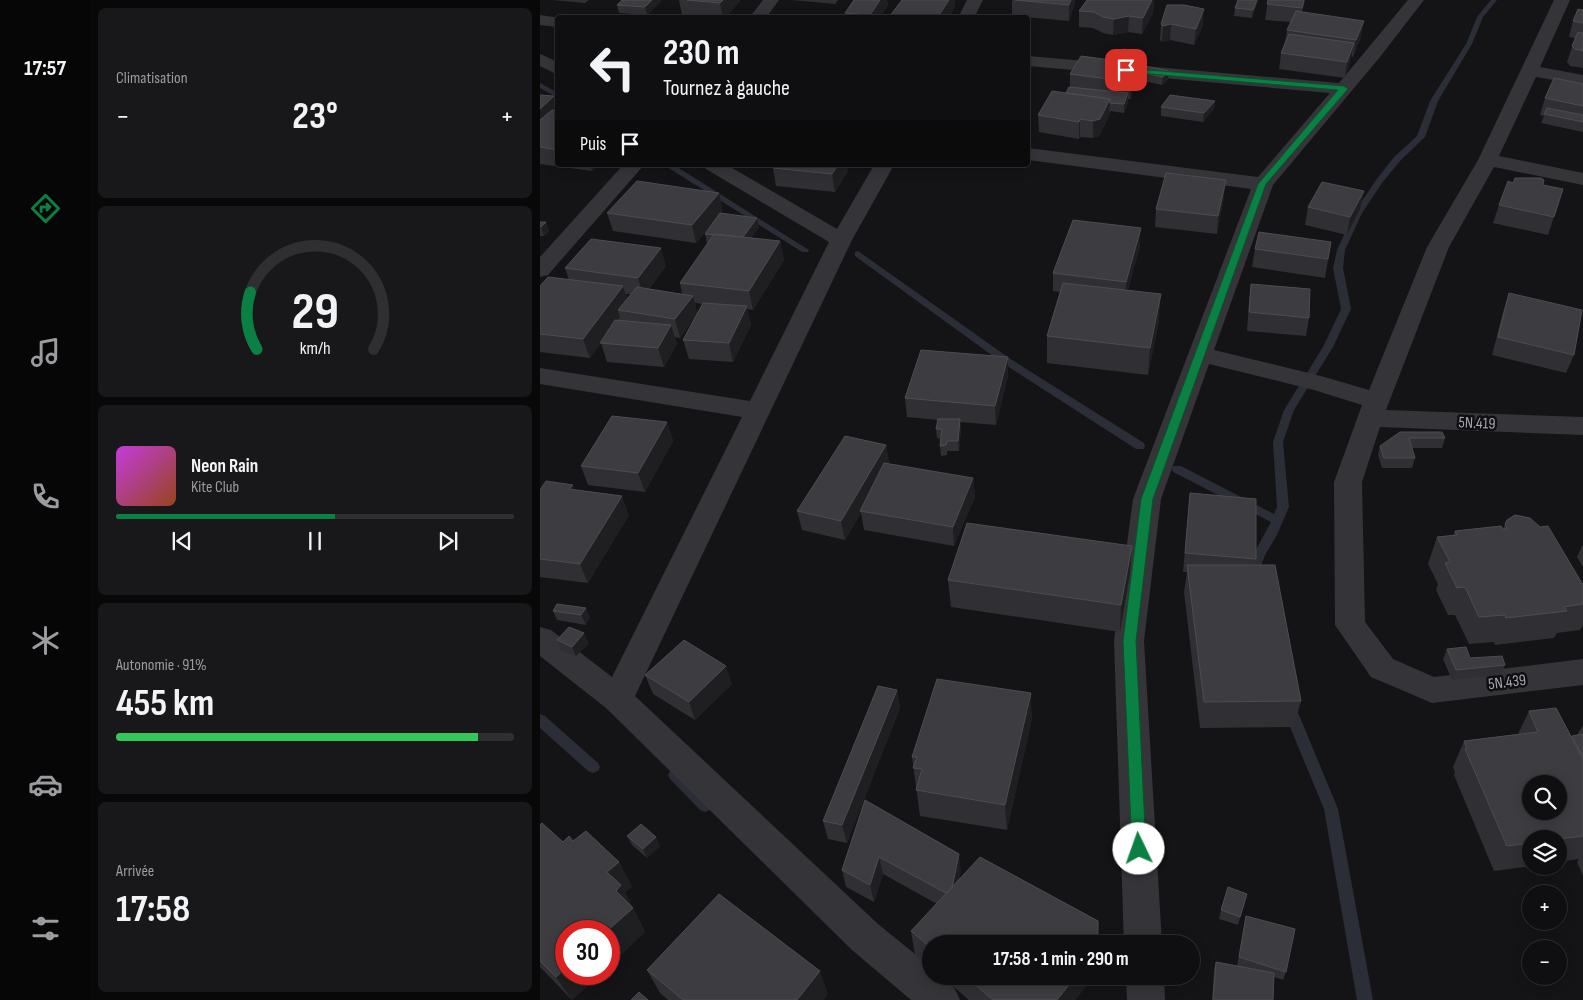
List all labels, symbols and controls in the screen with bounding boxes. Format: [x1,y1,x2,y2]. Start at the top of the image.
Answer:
text: 230 m [663,32,739,75]
icon: left [580,35,645,100]
pin [1105,49,1147,91]
text: 17:57 [24,55,66,82]
icon: arrive [1112,56,1140,84]
text: Climatisation [116,69,188,88]
text: Tournez à gauche [663,75,790,102]
text: 23° [292,94,338,139]
text: − [116,100,130,133]
text: + [500,100,514,133]
icon: arrive [616,130,644,158]
text: Puis [580,133,606,156]
icon: directions [28,191,63,226]
text: 29 [291,281,339,344]
icon: music [28,335,63,370]
text: km/h [300,338,330,359]
street label: 5N.419 [1458,413,1496,434]
text: Neon Rain [191,455,258,478]
text: Kite Club [191,478,239,497]
icon: phone [28,479,63,514]
icon: previous [168,527,196,555]
icon: pause [301,527,329,555]
icon: next [434,527,462,555]
icon: climate [28,623,63,658]
text: Autonomie · 91% [116,656,207,675]
street label: 5N.439 [1487,671,1527,694]
text: 455 km [116,681,214,726]
icon: car [28,767,63,802]
map controls [1522,775,1567,985]
button: search [1522,775,1567,820]
position arrow [1112,822,1164,874]
button: layers [1522,830,1567,875]
text: Arrivée [116,862,154,881]
button: + [1522,885,1567,930]
text: 17:58 [116,887,190,932]
icon: filters [28,911,63,946]
speed limit sign: 30 [555,920,620,985]
button: − [1522,940,1567,985]
text: 17:58 · 1 min · 290 m [993,948,1129,971]

